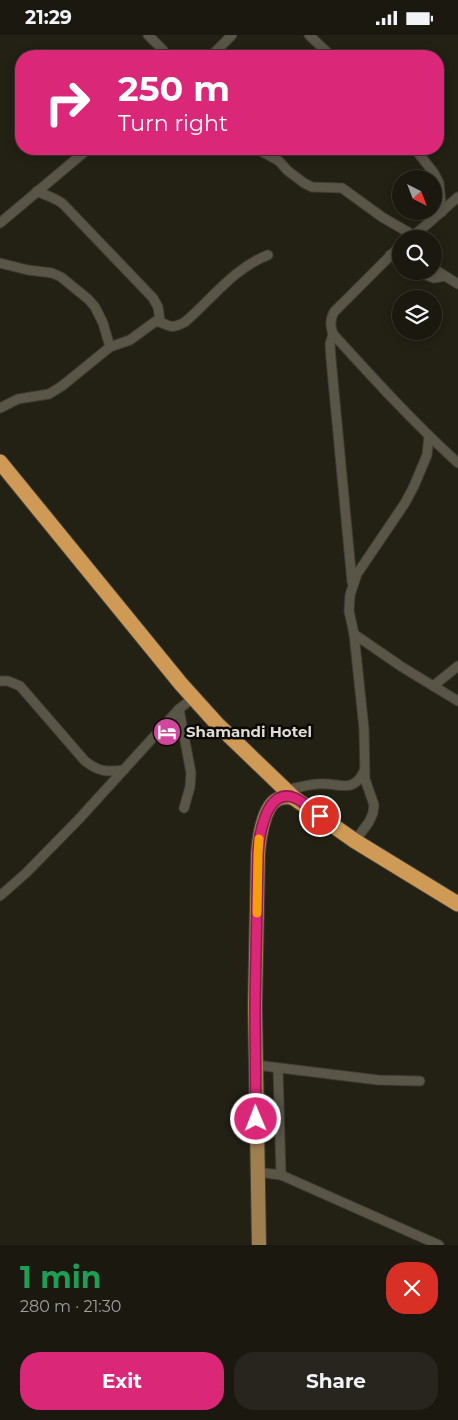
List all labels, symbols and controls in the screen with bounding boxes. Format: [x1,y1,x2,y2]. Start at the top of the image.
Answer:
text: 21:29 [25,6,72,29]
text: 250 m [118,67,230,110]
icon: right [35,70,100,135]
text: Turn right [118,110,228,137]
north arrow [392,170,442,220]
map controls [392,170,442,340]
button: search [392,230,442,280]
button: layers [392,290,442,340]
hotel icon: Shamandi Hotel [152,717,182,747]
place label: Shamandi Hotel [186,722,312,741]
pin [299,795,341,837]
icon: arrive [306,802,334,830]
position arrow [229,1092,281,1144]
text: 1 min [20,1259,101,1296]
button: close [386,1262,438,1314]
text: 280 m · 21:30 [20,1297,121,1316]
button: Exit [20,1352,224,1410]
button: Share [234,1352,438,1410]

